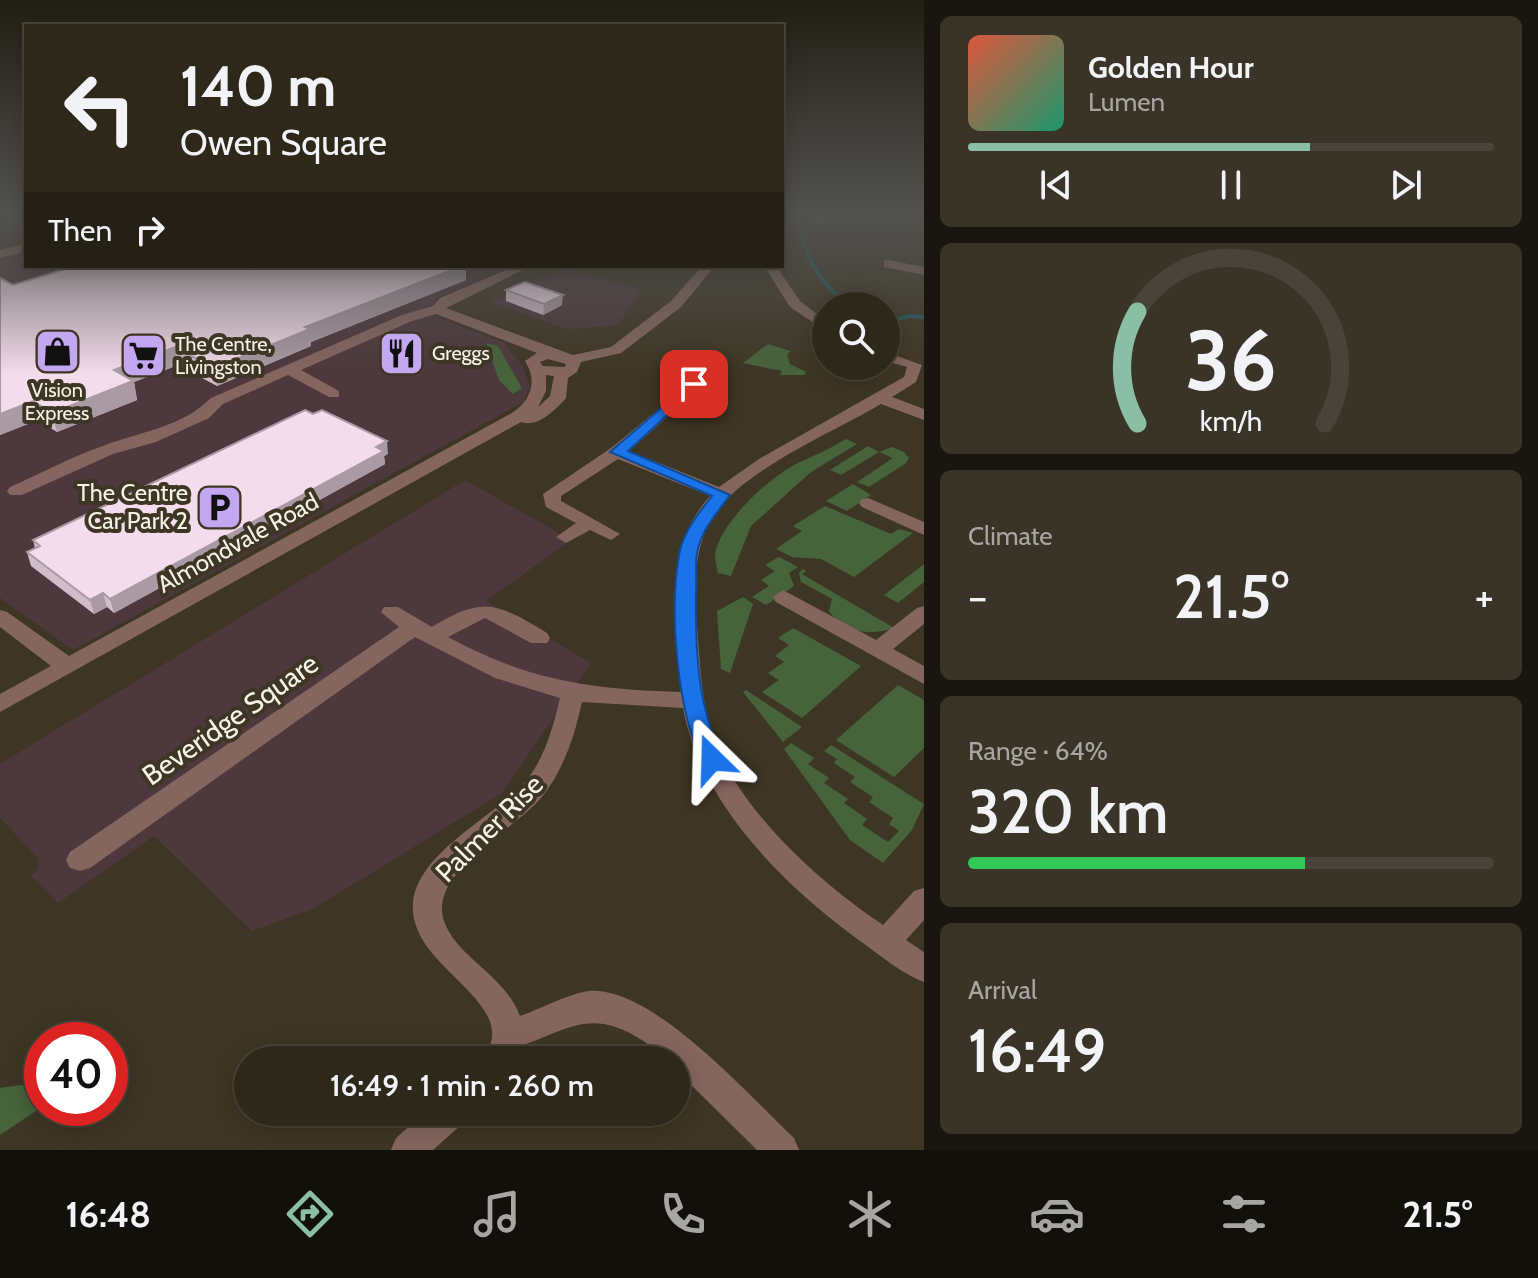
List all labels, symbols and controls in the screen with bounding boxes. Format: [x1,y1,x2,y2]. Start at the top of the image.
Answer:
text: Golden Hour [1088,49,1254,86]
text: 140 m [180,52,336,120]
icon: left [48,56,152,160]
text: Lumen [1088,86,1165,118]
text: Owen Square [180,120,387,164]
icon: previous [1034,163,1078,207]
icon: pause [1209,163,1253,207]
icon: next [1384,163,1428,207]
icon: right [128,208,172,252]
text: Then [48,212,112,249]
map controls [812,292,900,380]
button: search [812,292,900,380]
text: 36 [1185,310,1277,411]
shop icon: Vision Express [33,327,81,375]
restaurant icon: Greggs [377,329,425,377]
supermarket icon: The Centre, Livingston [120,332,168,380]
place label: The Centre, Livingston [175,332,272,379]
place label: Greggs [432,341,490,365]
pin [660,350,728,418]
icon: arrive [672,362,716,406]
place label: Vision Express [25,378,89,425]
text: km/h [1200,403,1262,438]
place label: The Centre Car Park 2 [77,478,188,535]
parking icon: The Centre Car Park 2 [195,483,243,531]
street label: Almondvale Road [152,486,323,599]
text: Climate [968,520,1053,552]
text: 21.5° [1173,560,1289,633]
text: − [968,570,987,623]
text: + [1475,570,1494,623]
street label: Beveridge Square [136,646,324,792]
position arrow [670,717,754,801]
text: Range · 64% [968,735,1108,767]
street label: Palmer Rise [428,767,550,889]
text: 320 km [968,775,1168,848]
text: Arrival [968,974,1037,1006]
text: 16:49 [968,1014,1106,1087]
speed limit sign: 40 [24,1022,128,1126]
text: 16:49 · 1 min · 260 m [330,1067,594,1104]
icon: directions [282,1186,338,1242]
icon: music [469,1186,525,1242]
icon: phone [655,1186,711,1242]
icon: climate [842,1186,898,1242]
icon: car [1029,1186,1085,1242]
icon: filters [1216,1186,1272,1242]
text: 16:48 [65,1192,151,1236]
text: 21.5° [1402,1192,1473,1236]

